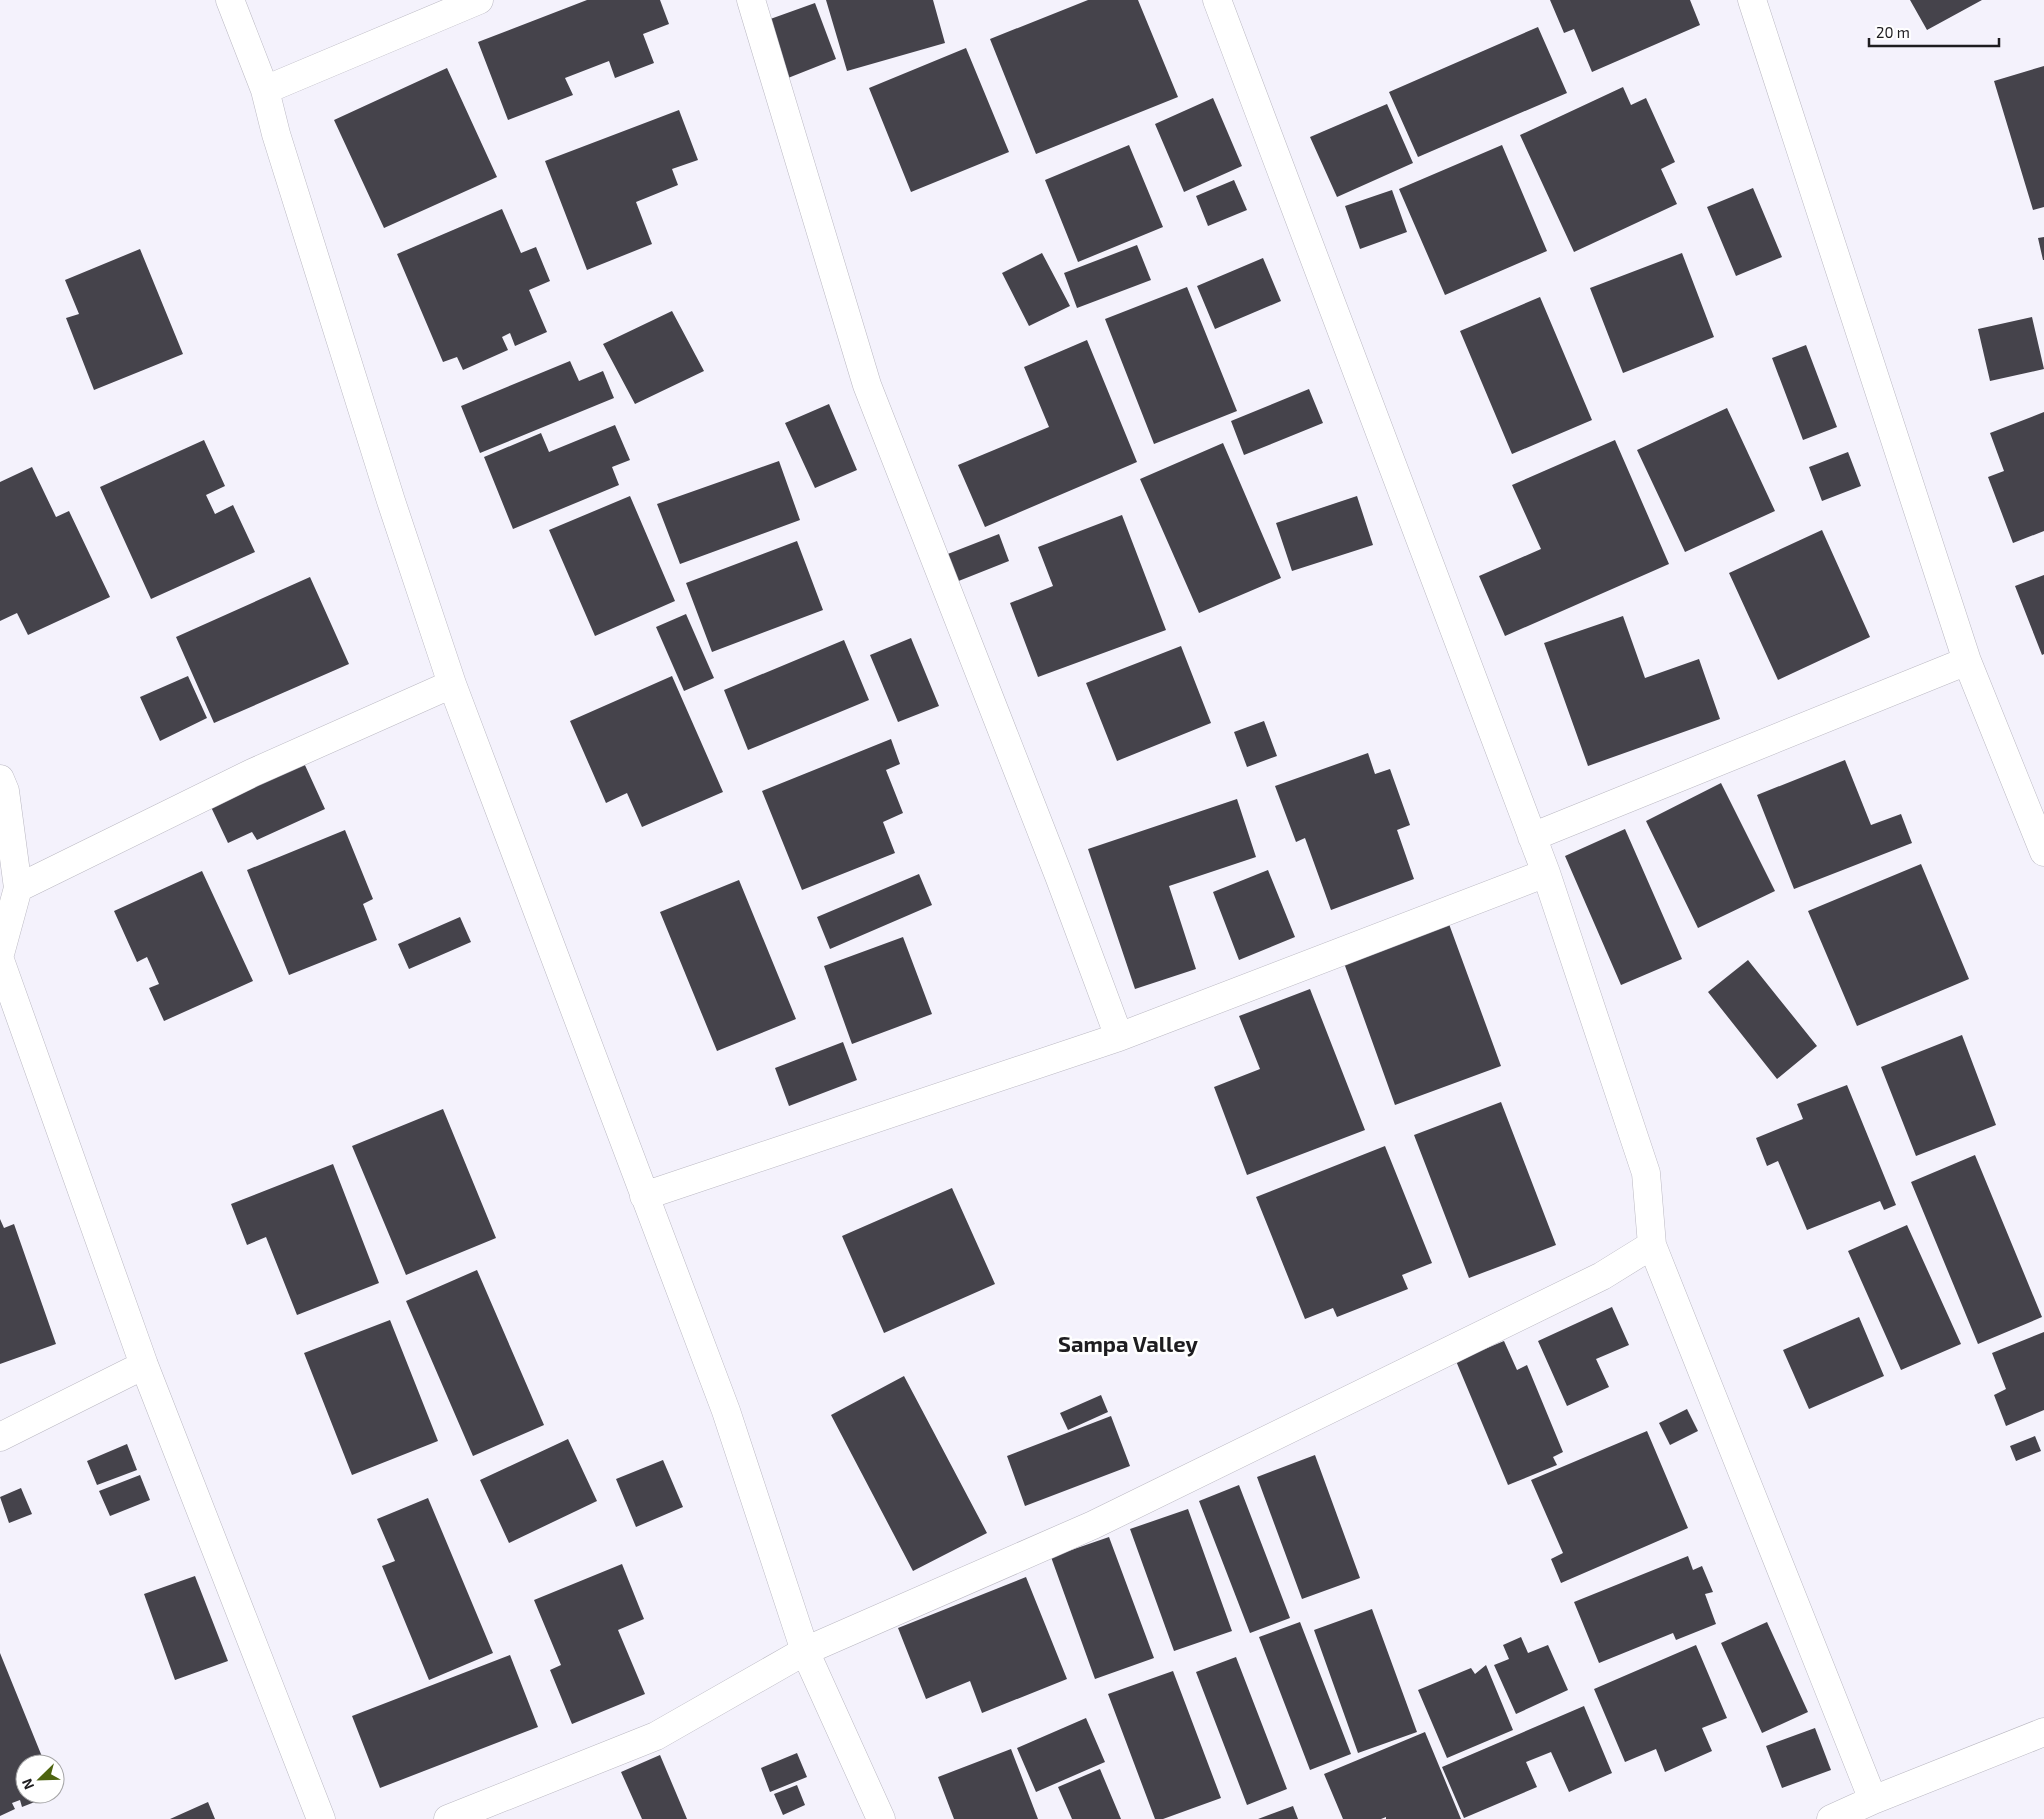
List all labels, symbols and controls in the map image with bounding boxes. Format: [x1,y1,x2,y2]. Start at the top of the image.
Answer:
scale bar [1869,15,1999,47]
text: 20 m [1876,23,1910,41]
district label: Sampa Valley [1058,1330,1199,1357]
north arrow [15,1754,65,1804]
text: N [18,1776,37,1792]

